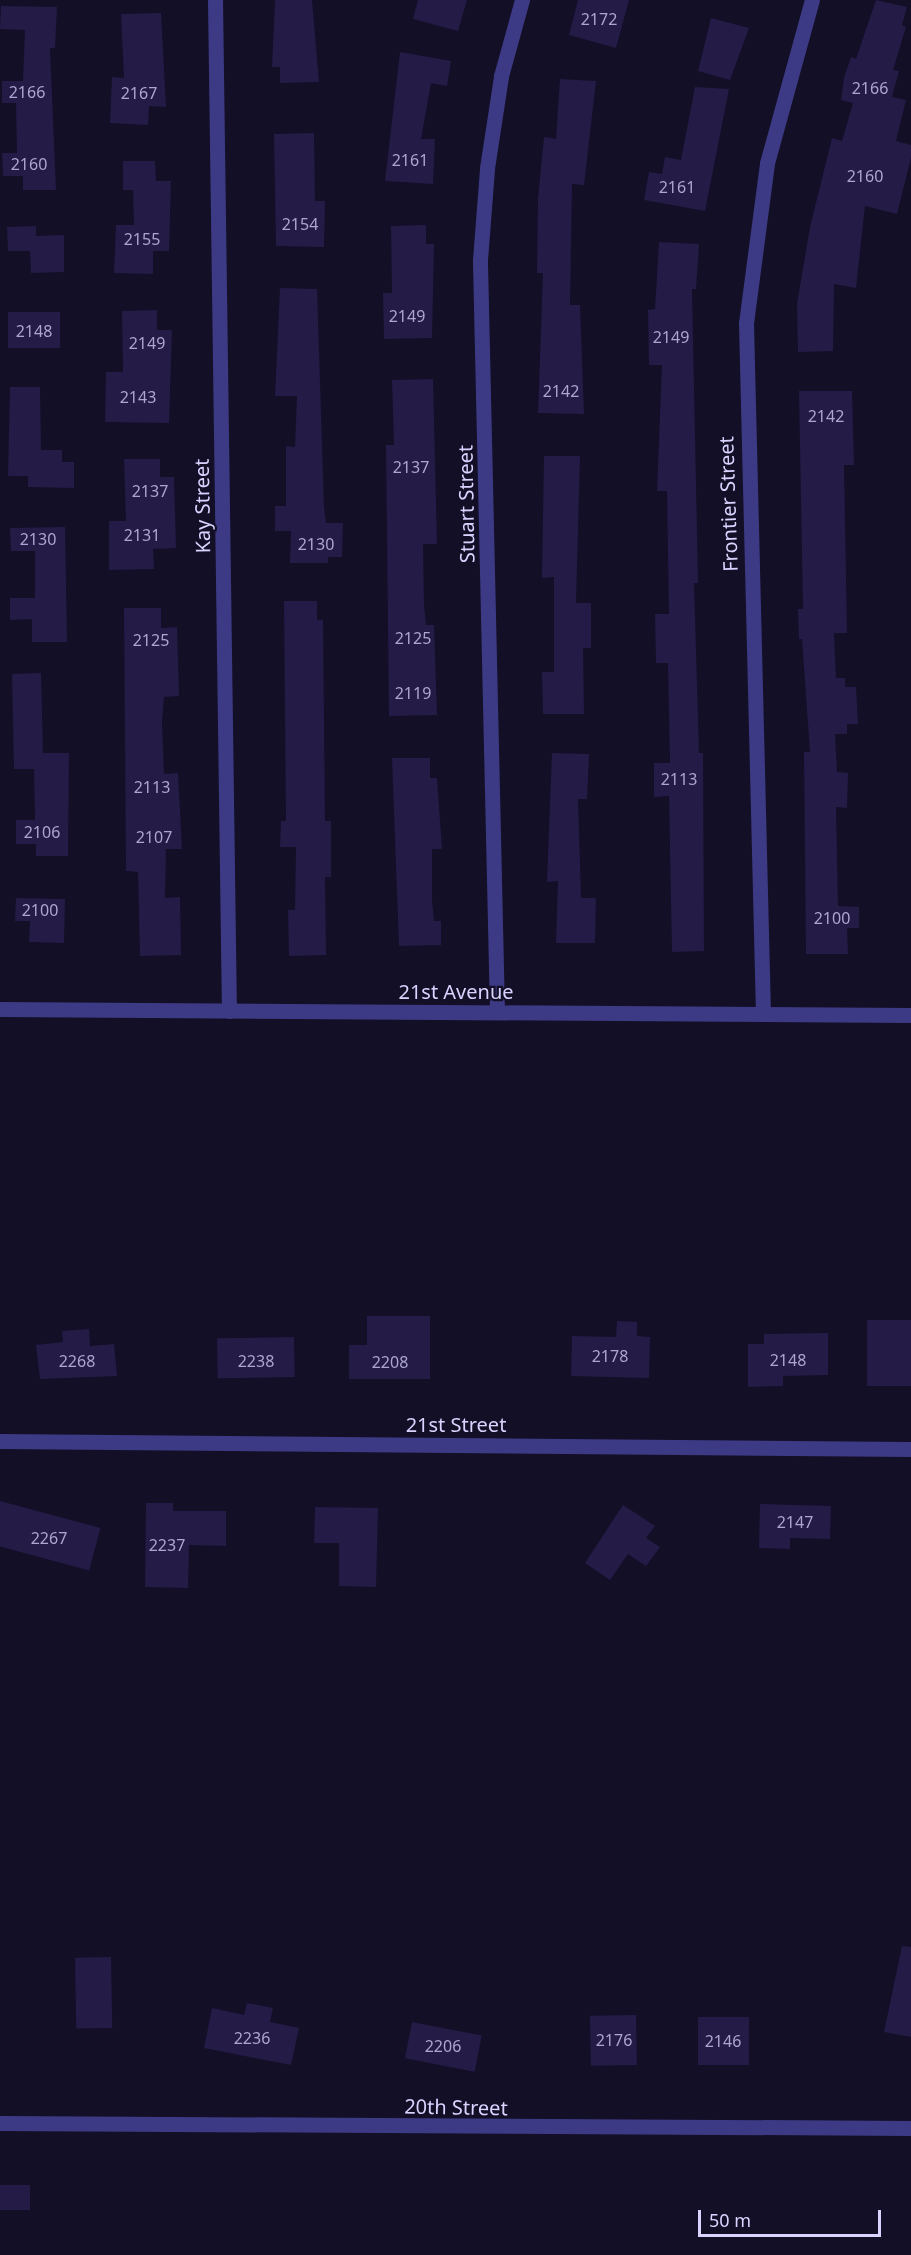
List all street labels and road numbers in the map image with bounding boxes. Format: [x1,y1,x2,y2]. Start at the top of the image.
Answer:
street label: Frontier Street [714,436,742,572]
street label: Stuart Street [453,445,479,563]
street label: Kay Street [189,458,215,554]
street label: 21st Avenue [398,979,514,1003]
street label: 21st Street [406,1412,506,1436]
street label: 20th Street [404,2094,508,2120]

